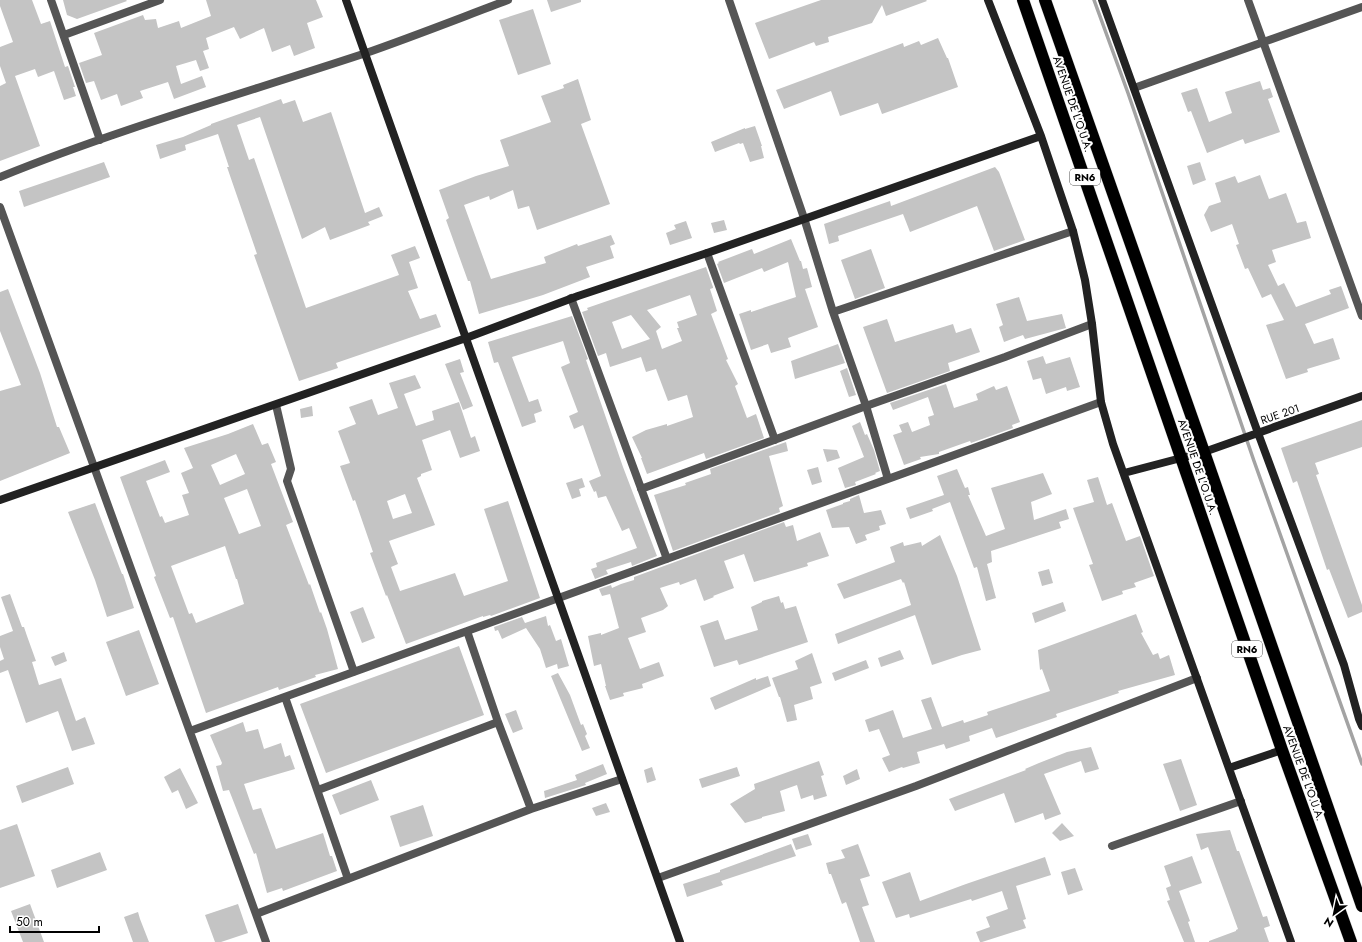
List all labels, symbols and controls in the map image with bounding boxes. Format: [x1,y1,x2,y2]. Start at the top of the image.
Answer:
street label: AVENUE DE L'O.U.A. [1049,54,1097,154]
road number: RN6 [1070,169,1100,185]
street label: RUE 201 [1258,400,1302,428]
street label: AVENUE DE L'O.U.A. [1174,417,1222,517]
road number: RN6 [1232,641,1262,657]
street label: AVENUE DE L'O.U.A. [1279,723,1329,823]
north arrow [1314,894,1354,934]
scale bar [10,908,99,934]
text: 50 m [16,913,43,931]
text: N [1321,913,1337,931]

